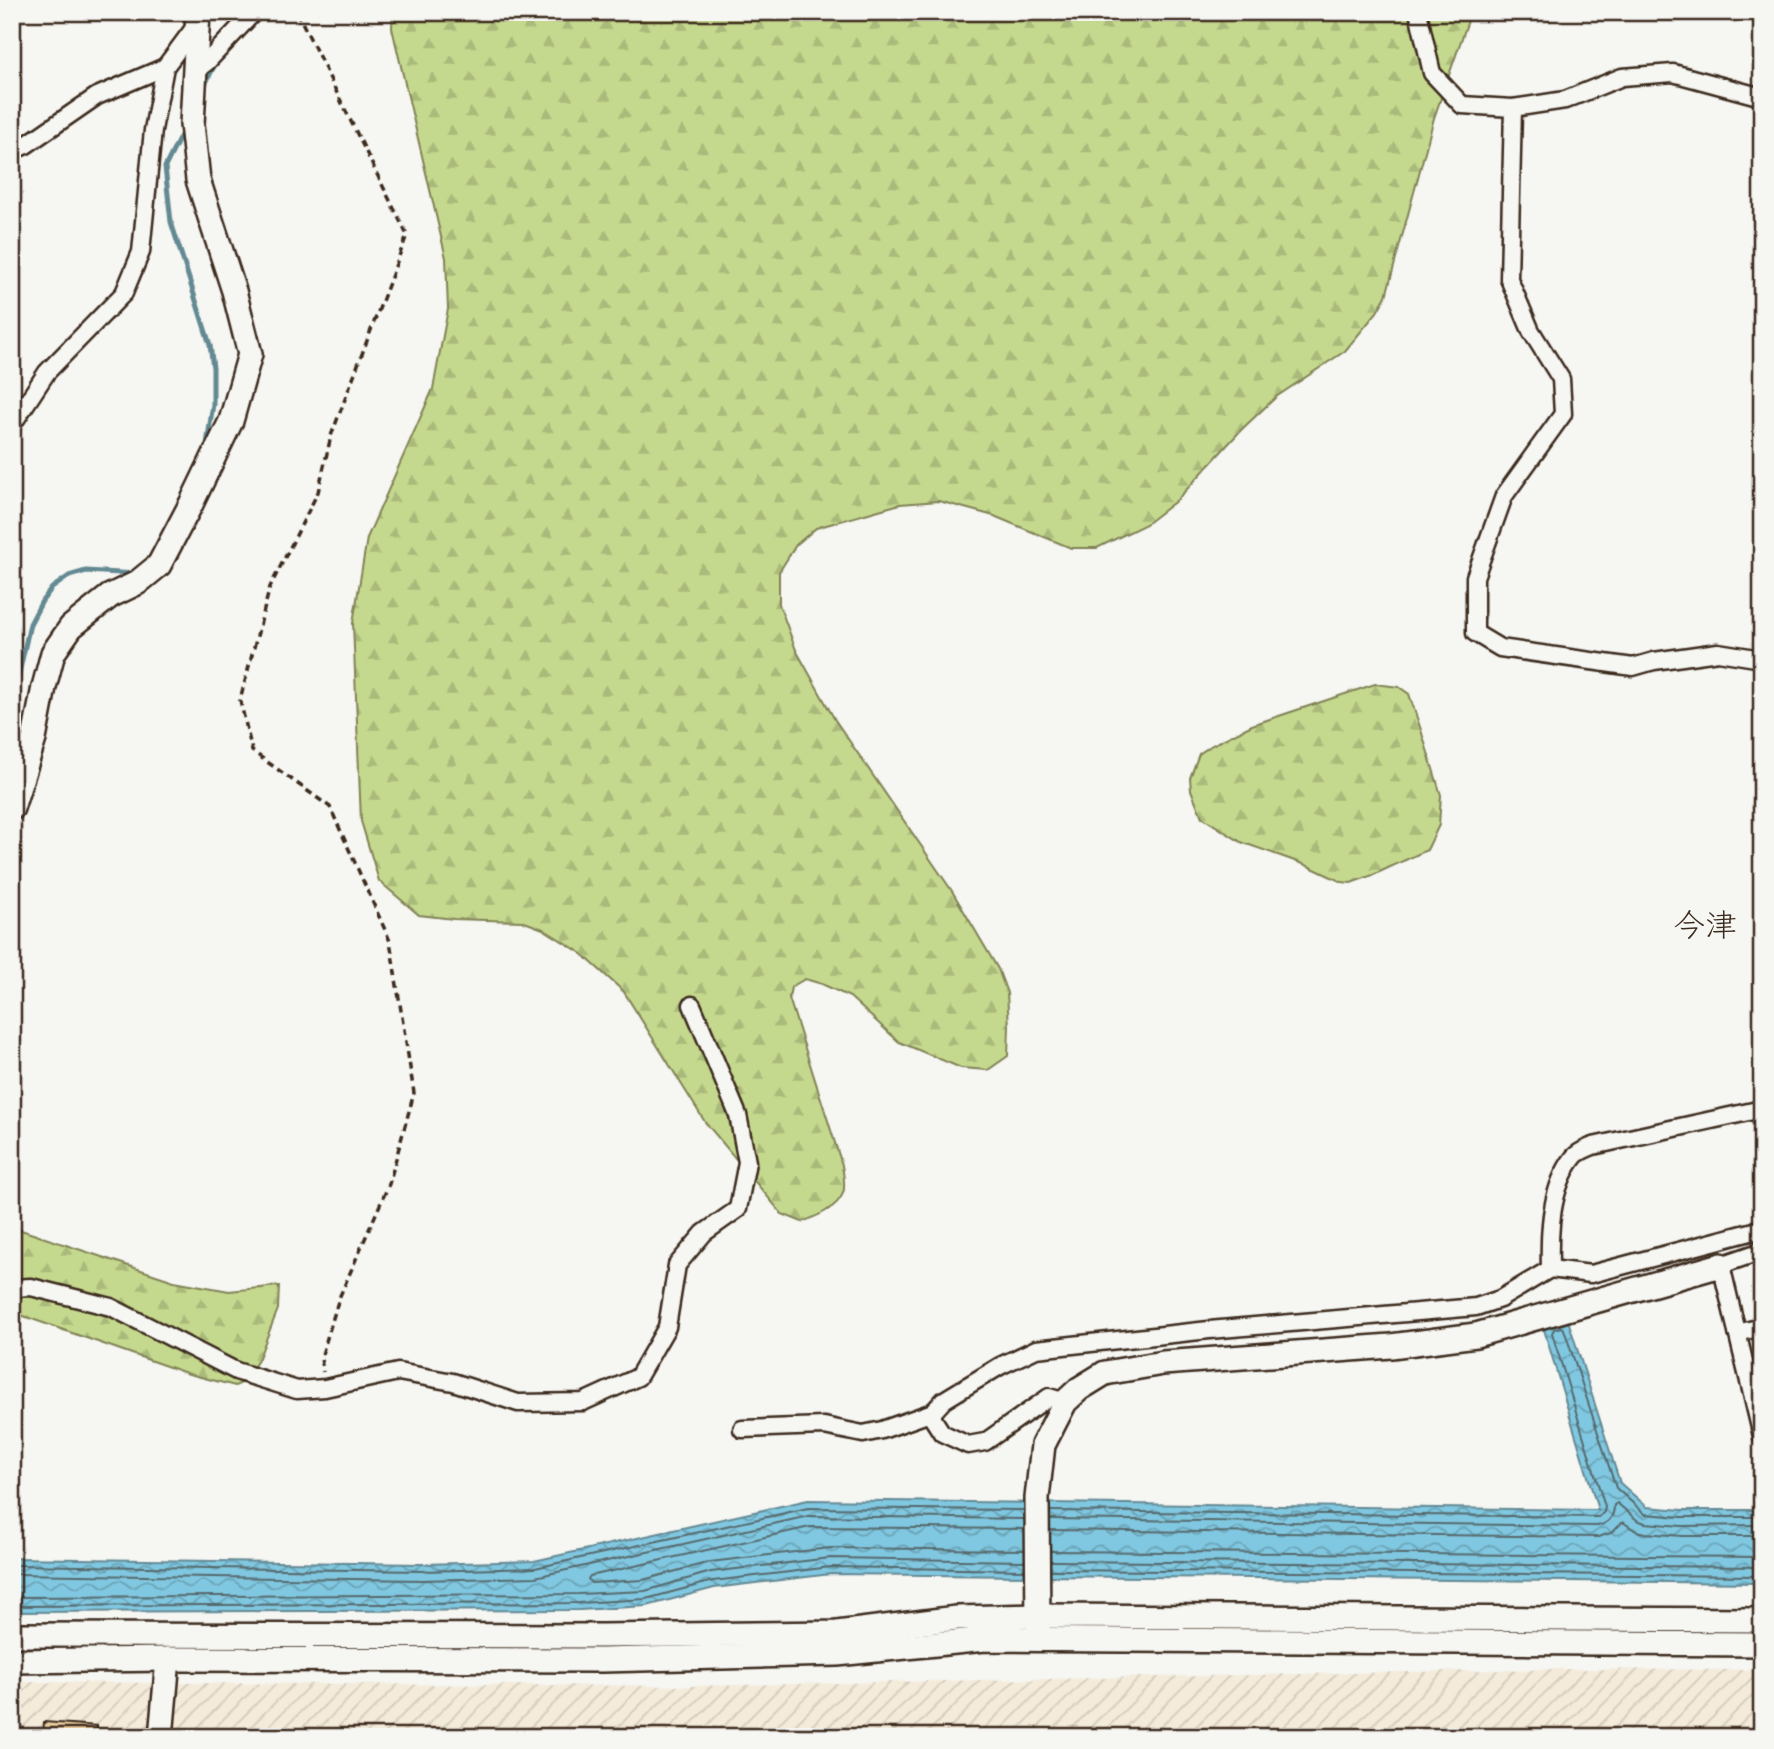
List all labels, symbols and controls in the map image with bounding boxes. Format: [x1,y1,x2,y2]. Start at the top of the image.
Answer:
district label: 今津 [1673,906,1737,948]

